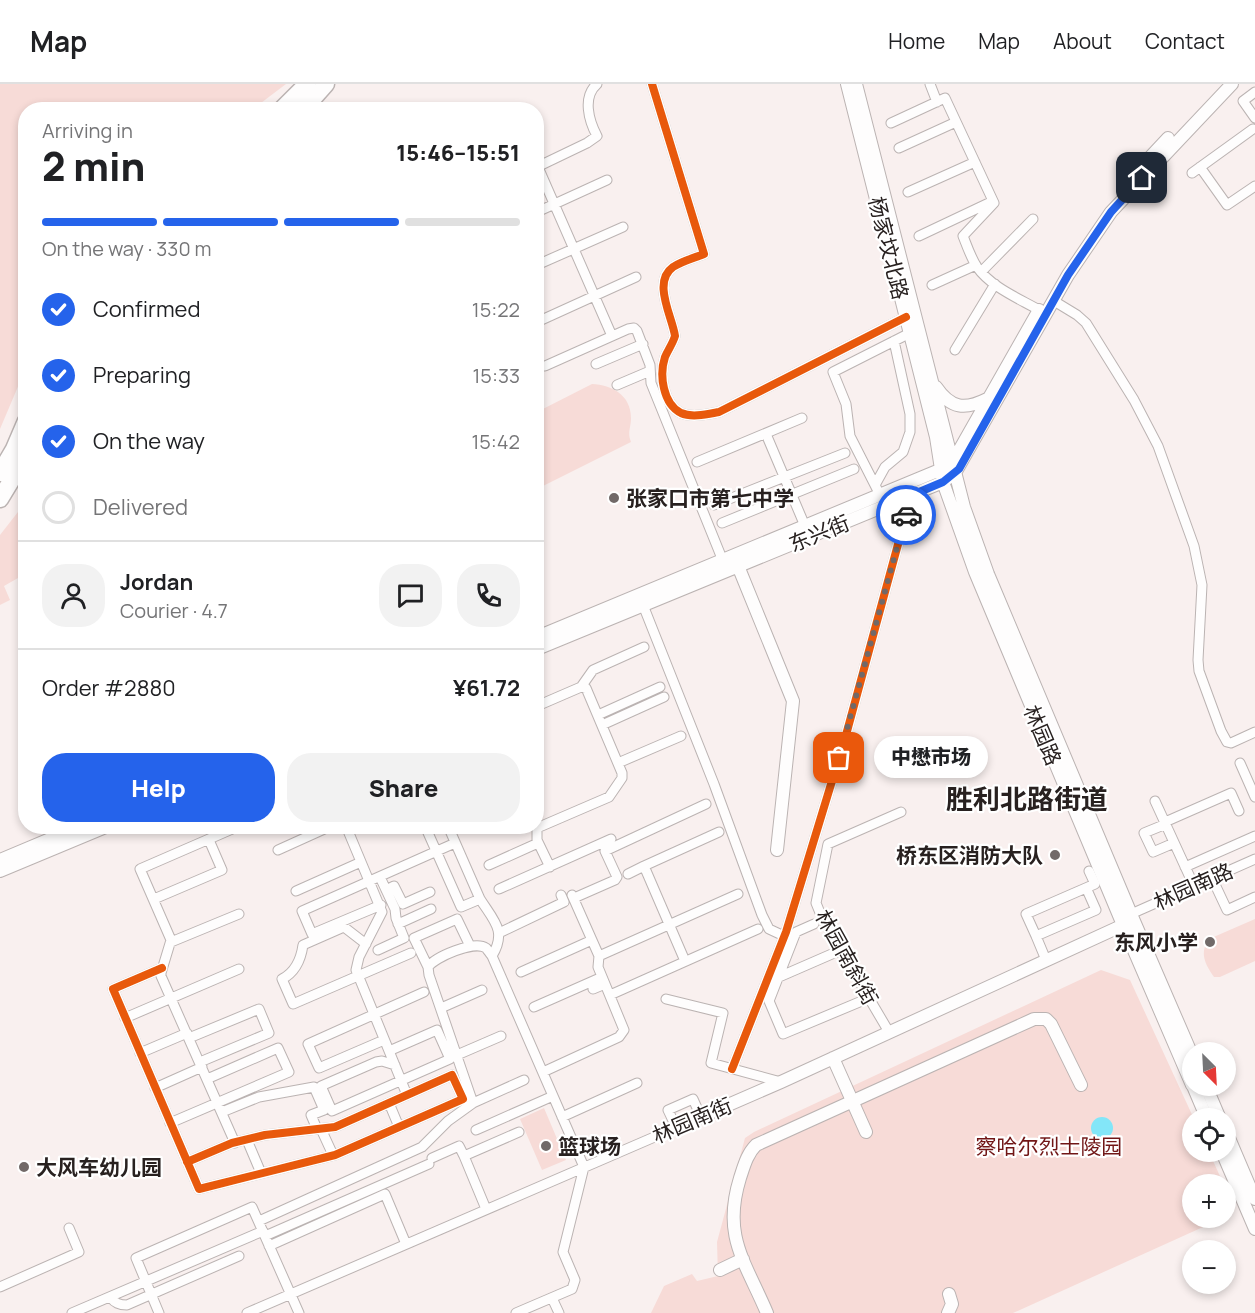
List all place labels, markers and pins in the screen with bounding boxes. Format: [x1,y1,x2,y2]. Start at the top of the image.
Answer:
pin [1116,152,1167,203]
place label: 张家口市第七中学 [626,484,794,512]
marker: 张家口市第七中学 [607,491,621,505]
pin [813,732,864,783]
callout: 中懋市场 [875,737,989,779]
place label: 桥东区消防大队 [896,841,1043,869]
marker: 桥东区消防大队 [1048,848,1062,862]
place label: 东风小学 [1114,928,1198,956]
marker: 东风小学 [1203,935,1217,949]
place label: 篮球场 [558,1132,621,1160]
marker: 篮球场 [539,1139,553,1153]
place label: 大风车幼儿园 [36,1153,162,1181]
marker: 大风车幼儿园 [17,1160,31,1174]

